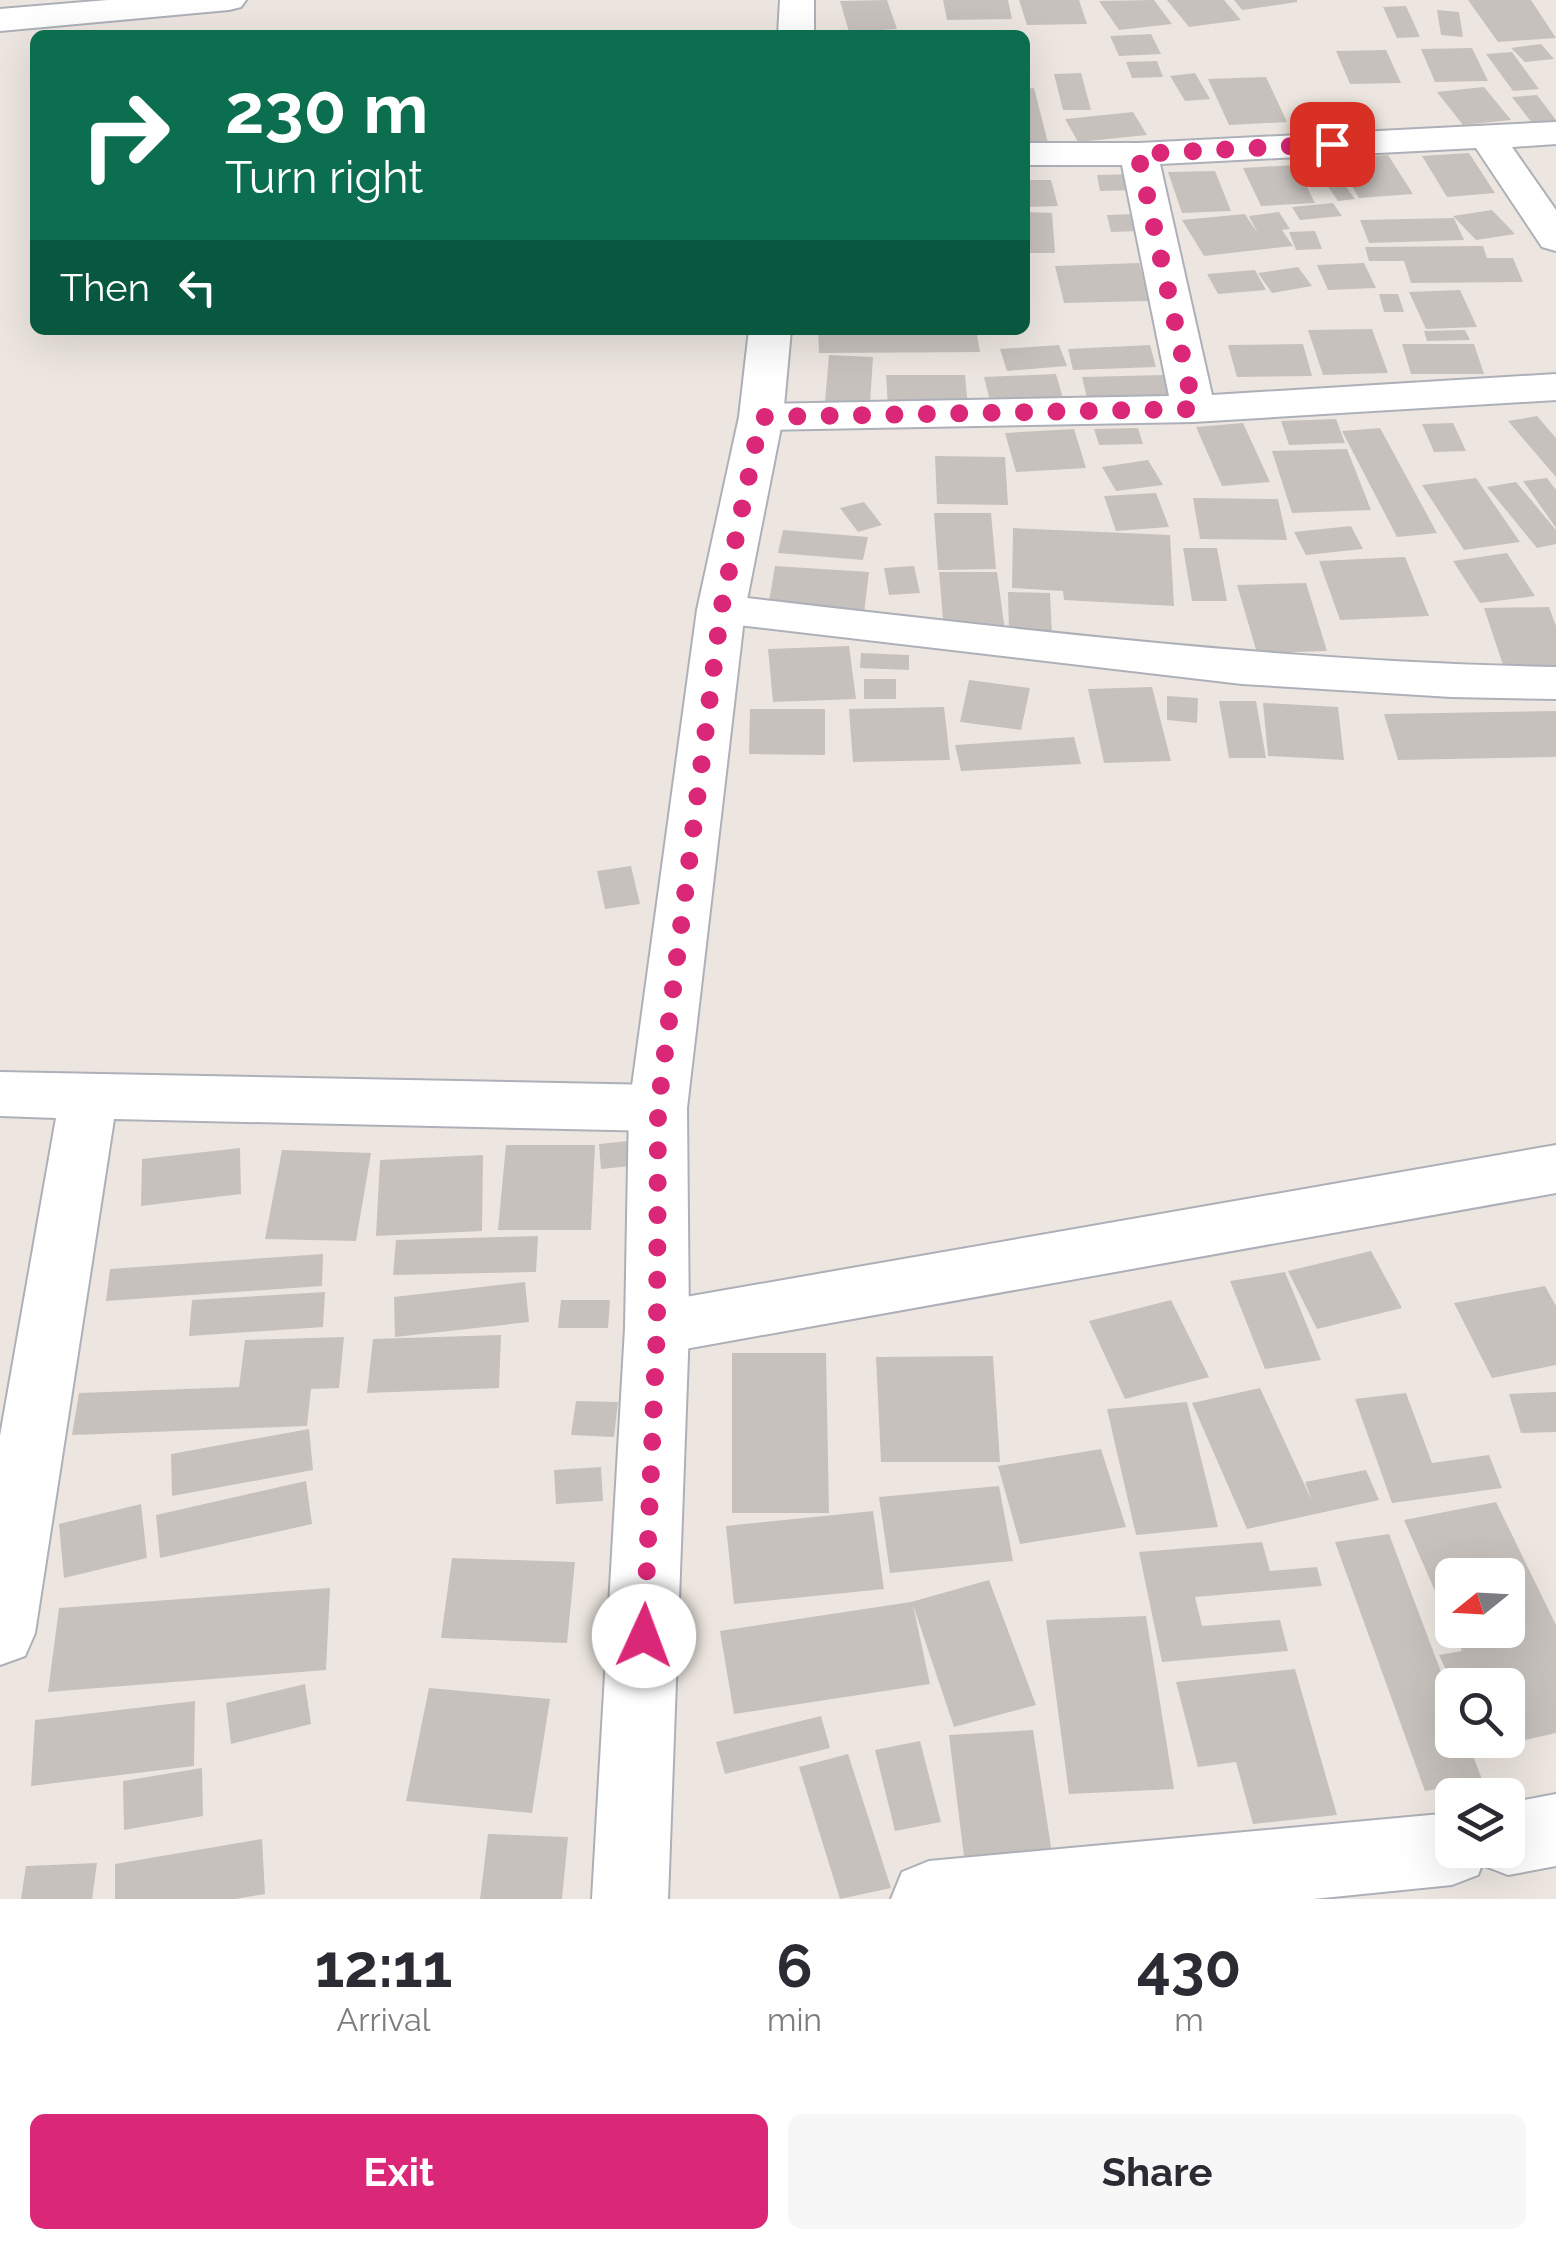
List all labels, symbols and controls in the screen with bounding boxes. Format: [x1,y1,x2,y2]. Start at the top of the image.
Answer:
text: 230 m [225,67,429,149]
icon: right [60,70,190,200]
pin [1290,102,1375,187]
icon: arrive [1305,117,1360,172]
text: Turn right [225,151,423,204]
icon: left [170,260,225,315]
text: Then [60,265,150,310]
north arrow [1435,1558,1525,1648]
map controls [1435,1558,1525,1868]
position arrow [592,1584,696,1688]
button: search [1435,1668,1525,1758]
button: layers [1435,1778,1525,1868]
text: 12:11 [315,1931,452,2001]
text: 6 [776,1931,813,2001]
text: 430 [1137,1931,1241,2001]
text: Arrival [337,2001,430,2038]
text: min [767,2001,822,2038]
text: m [1174,2001,1204,2038]
button: Exit [30,2114,768,2229]
button: Share [788,2114,1526,2229]

